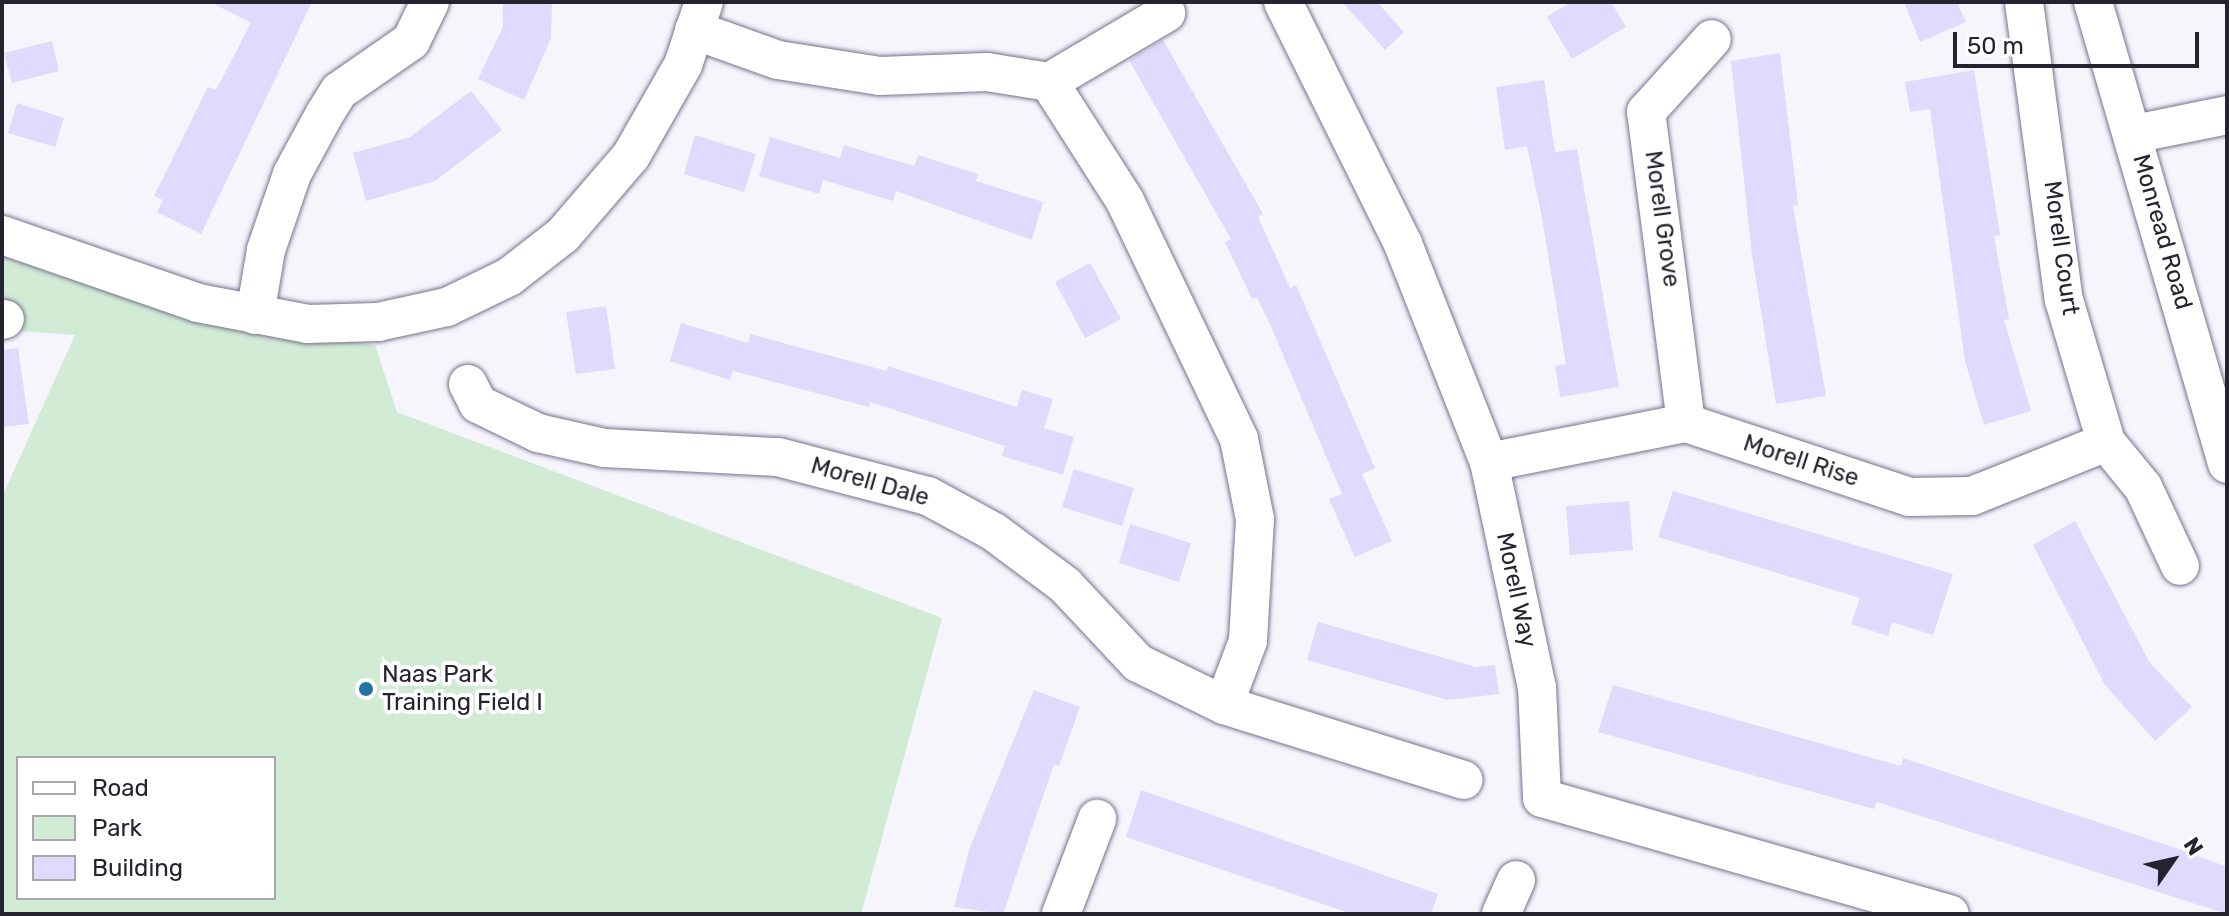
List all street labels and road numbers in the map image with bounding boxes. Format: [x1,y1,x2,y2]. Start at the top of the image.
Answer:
street label: Morell Grove [1638,149,1686,289]
street label: Monread Road [2126,151,2198,313]
street label: Morell Court [2037,179,2085,317]
street label: Morell Rise [1740,429,1862,493]
street label: Morell Dale [808,451,932,513]
street label: Morell Way [1490,529,1542,651]

